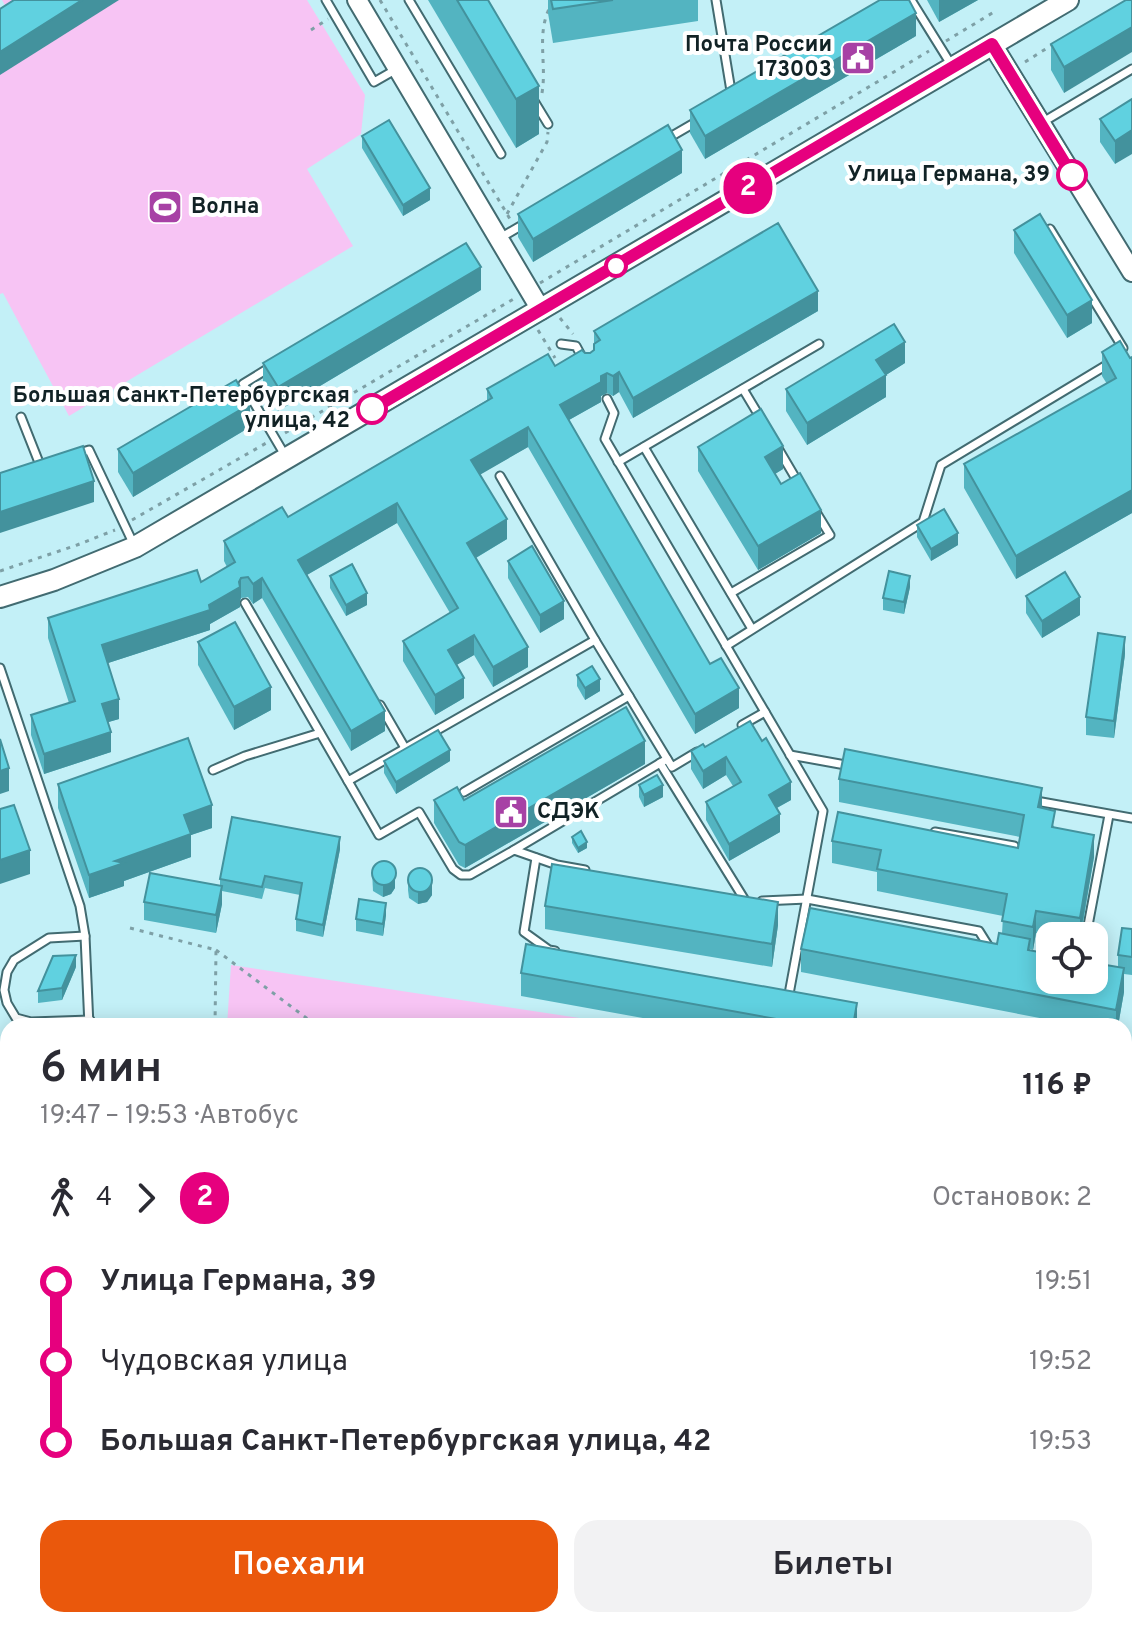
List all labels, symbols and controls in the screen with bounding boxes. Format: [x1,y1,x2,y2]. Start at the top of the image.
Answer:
place label: Почта России 173003 [685,32,832,84]
public building icon: Почта России 173003 [839,39,877,77]
marker: Улица Германа, 39 [1057,160,1087,190]
line badge: 2 [722,162,774,214]
place label: Улица Германа, 39 [847,162,1050,189]
text: 2 [739,170,757,206]
sports icon: Волна [146,188,184,226]
place label: Волна [191,194,259,221]
unlabelled marker [605,255,627,277]
place label: Большая Санкт-Петербургская улица, 42 [13,383,350,435]
marker: Большая Санкт-Петербургская улица, 42 [357,394,387,424]
public building icon: СДЭК [492,793,530,831]
place label: СДЭК [537,799,600,826]
map controls [1036,922,1108,994]
button: locate [1036,922,1108,994]
text: 6 мин [40,1042,162,1098]
text: 116 ₽ [1022,1068,1092,1105]
text: 19:47 – 19:53 · Автобус [40,1100,299,1133]
icon: walk [40,1176,84,1220]
icon: forward [124,1176,168,1220]
text: 2 [196,1180,213,1216]
text: 4 [96,1182,112,1215]
text: Остановок: 2 [932,1182,1092,1215]
text: Улица Германа, 39 [100,1264,376,1301]
text: 19:51 [1035,1266,1092,1299]
text: Чудовская улица [100,1344,348,1381]
text: 19:52 [1029,1346,1092,1379]
text: Большая Санкт-Петербургская улица, 42 [100,1424,711,1461]
text: 19:53 [1029,1426,1092,1459]
button: Поехали [40,1520,558,1612]
button: Билеты [574,1520,1092,1612]

